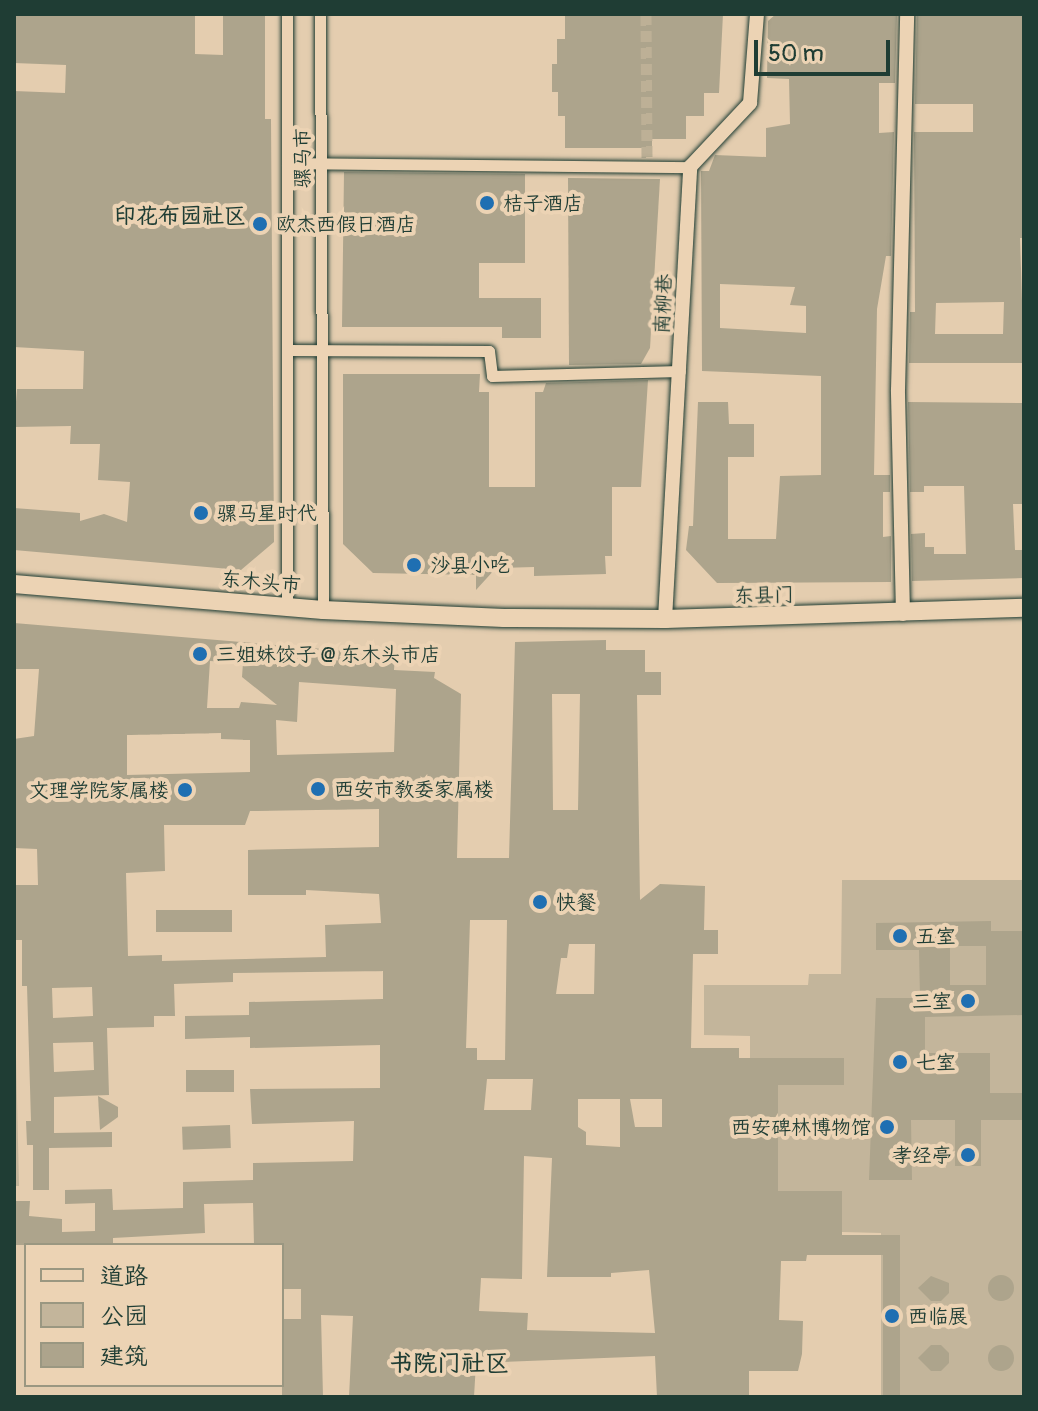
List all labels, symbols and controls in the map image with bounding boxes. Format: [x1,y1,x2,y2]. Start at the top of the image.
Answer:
scale bar [758,24,894,74]
text: 50 m [768,39,824,68]
street label: 骡马市 [290,128,314,188]
place label: 桔子酒店 [503,191,583,215]
marker: 桔子酒店 [478,194,496,212]
district label: 印花布园社区 [114,204,246,230]
place label: 欧杰西假日酒店 [276,212,416,236]
marker: 欧杰西假日酒店 [251,215,269,233]
street label: 南柳巷 [649,273,677,335]
place label: 骡马星时代 [217,501,317,525]
marker: 骡马星时代 [192,504,210,522]
place label: 沙县小吃 [430,553,510,577]
marker: 沙县小吃 [405,556,423,574]
street label: 东木头市 [220,567,302,597]
street label: 东县门 [734,582,794,608]
place label: 三姐妹饺子 @ 东木头市店 [216,642,441,666]
marker: 三姐妹饺子 @ 东木头市店 [191,645,209,663]
place label: 西安市教委家属楼 [334,777,494,801]
place label: 文理学院家属楼 [29,778,169,802]
marker: 西安市教委家属楼 [309,780,327,798]
marker: 文理学院家属楼 [176,781,194,799]
place label: 快餐 [556,890,596,914]
marker: 快餐 [531,893,549,911]
place label: 五室 [916,924,956,948]
marker: 五室 [891,927,909,945]
place label: 三室 [912,989,952,1013]
marker: 三室 [959,992,977,1010]
place label: 七室 [916,1050,956,1074]
marker: 七室 [891,1053,909,1071]
place label: 西安碑林博物馆 [731,1115,871,1139]
marker: 西安碑林博物馆 [878,1118,896,1136]
place label: 孝经亭 [892,1143,952,1167]
marker: 孝经亭 [959,1146,977,1164]
legend [24,1243,284,1387]
text: 道路 [100,1262,148,1291]
text: 公园 [100,1302,148,1331]
place label: 西临展 [908,1304,968,1328]
marker: 西临展 [883,1307,901,1325]
text: 建筑 [100,1342,148,1371]
district label: 书院门社区 [389,1350,509,1378]

